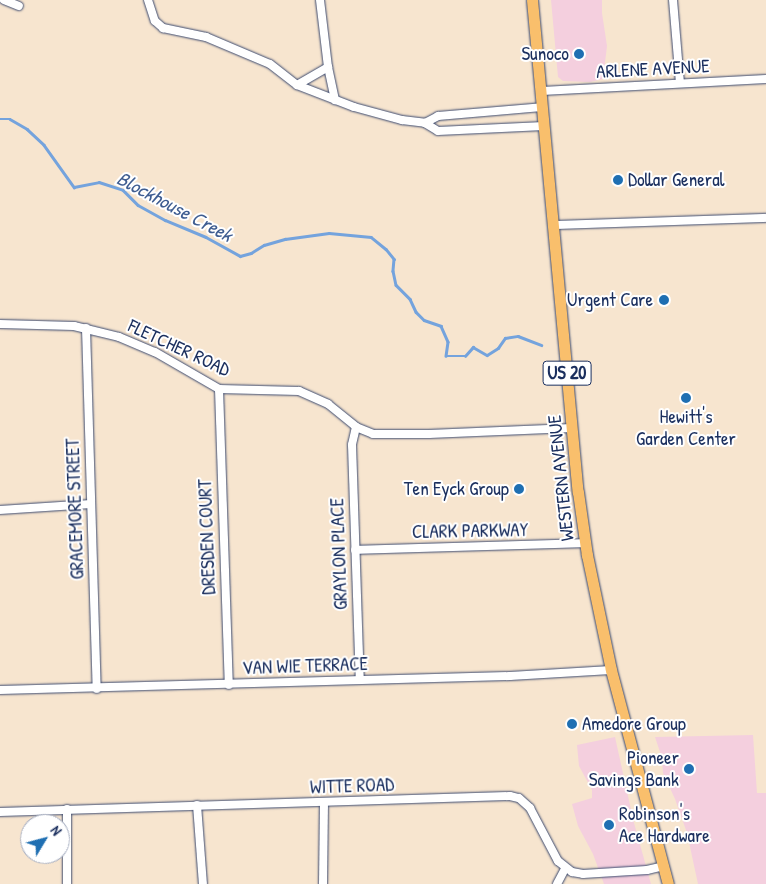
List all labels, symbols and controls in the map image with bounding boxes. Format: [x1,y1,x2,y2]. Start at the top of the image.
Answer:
place label: Sunoco [521,43,569,65]
marker: Sunoco [573,48,585,60]
street label: ARLENE AVENUE [596,55,710,83]
water label: Blockhouse Creek [113,166,237,246]
place label: Dollar General [628,169,725,191]
marker: Dollar General [612,174,624,186]
place label: Urgent Care [567,289,653,311]
marker: Urgent Care [657,293,671,307]
street label: FLETCHER ROAD [124,314,234,382]
road number: US 20 [542,358,592,388]
marker: Hewitt's Garden Center [680,392,692,404]
place label: Hewitt's Garden Center [636,406,736,450]
street label: WESTERN AVENUE [543,414,579,542]
street label: GRACEMORE STREET [61,438,89,580]
place label: Ten Eyck Group [404,478,509,500]
street label: DRESDEN COURT [194,479,220,595]
marker: Ten Eyck Group [513,483,525,495]
street label: GRAYLON PLACE [326,498,352,610]
street label: CLARK PARKWAY [412,519,528,543]
street label: VAN WIE TERRACE [242,652,368,680]
place label: Amedore Group [582,713,686,735]
marker: Amedore Group [566,718,578,730]
place label: Pioneer Savings Bank [589,747,679,791]
marker: Pioneer Savings Bank [683,763,695,775]
street label: WITTE ROAD [310,773,394,799]
place label: Robinson's Ace Hardware [619,803,710,847]
north arrow [20,814,70,864]
marker: Robinson's Ace Hardware [603,819,615,831]
text: N [47,822,66,839]

